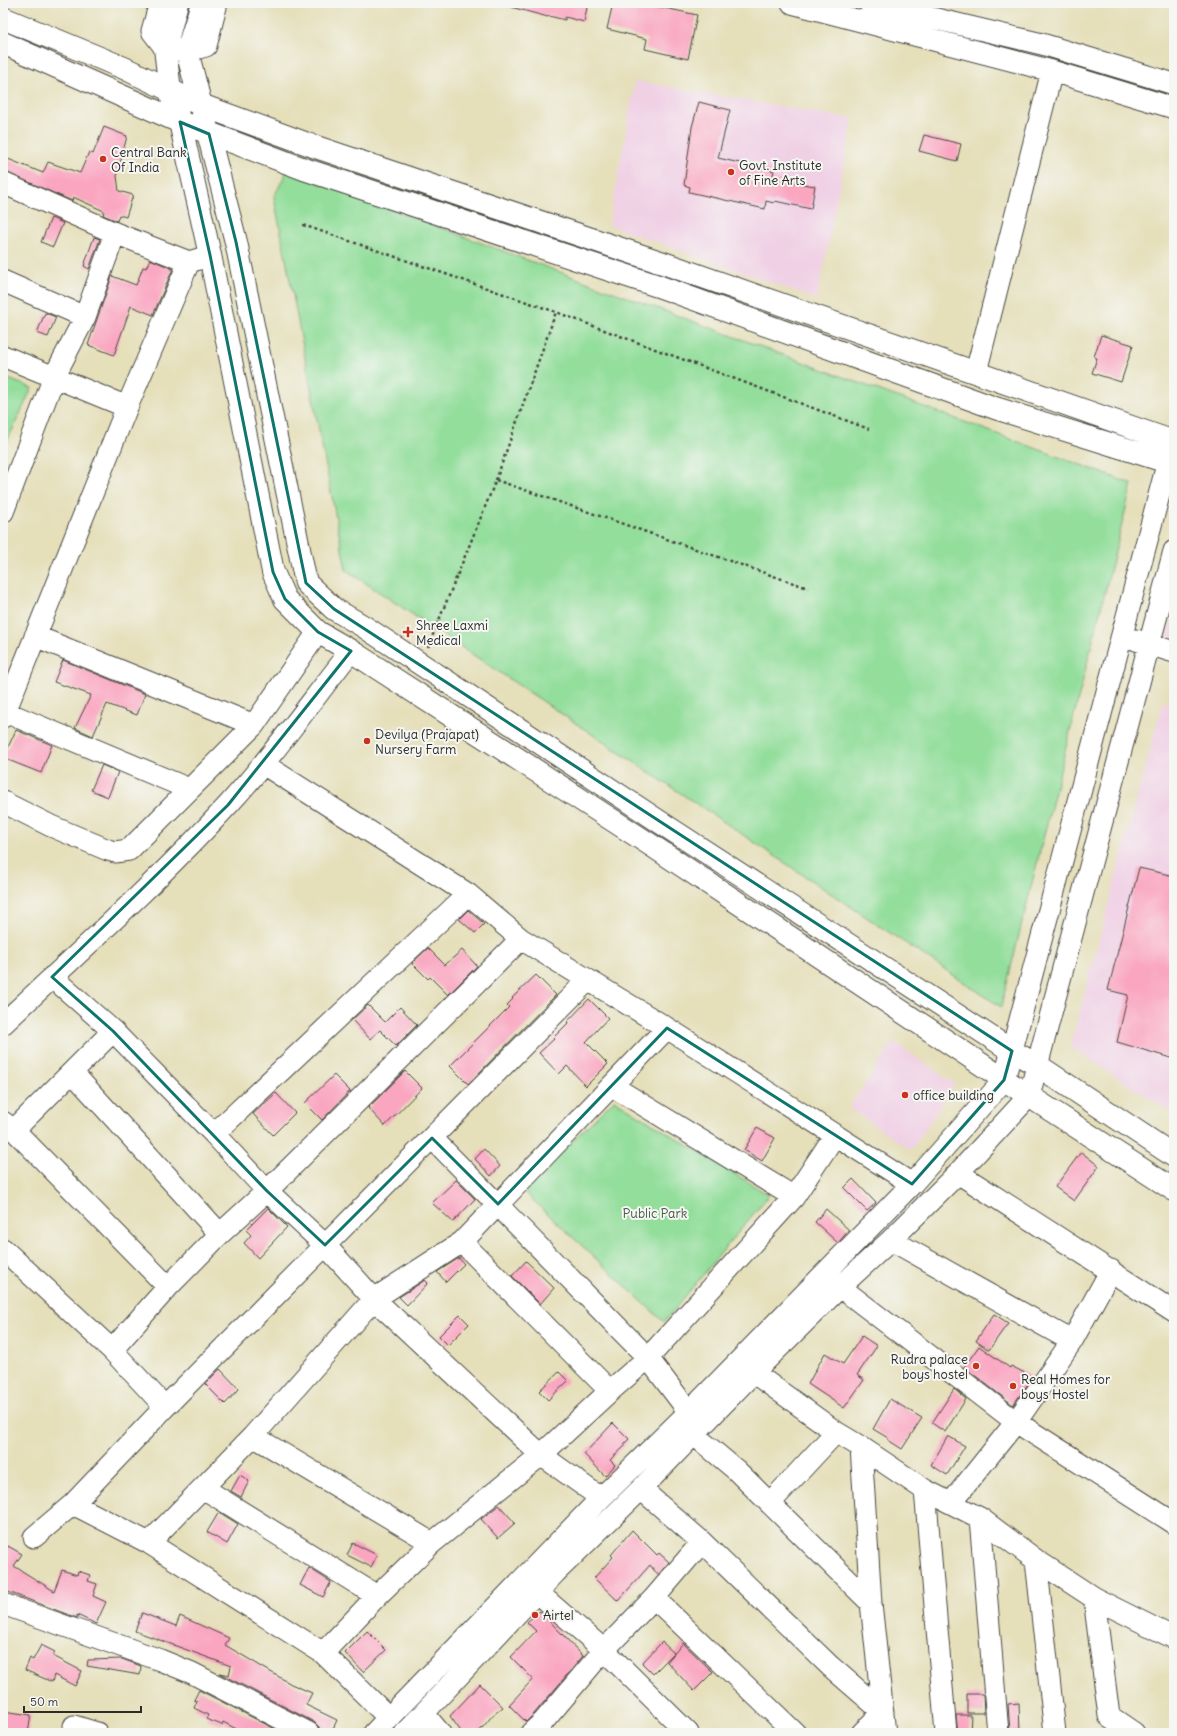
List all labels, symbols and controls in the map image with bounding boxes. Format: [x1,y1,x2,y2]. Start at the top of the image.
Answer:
place label: Central Bank Of India [111,144,187,176]
marker: Central Bank Of India [98,154,108,164]
place label: Govt. Institute of Fine Arts [739,157,822,189]
marker: Govt. Institute of Fine Arts [726,167,736,177]
place label: Shree Laxmi Medical [416,617,488,649]
marker: Shree Laxmi Medical [403,627,413,637]
place label: Devilya (Prajapat) Nursery Farm [375,726,479,758]
marker: Devilya (Prajapat) Nursery Farm [362,736,372,746]
place label: office building [913,1087,994,1104]
marker: office building [900,1090,910,1100]
park label: Public Park [623,1205,688,1222]
place label: Rudra palace boys hostel [890,1351,968,1383]
marker: Rudra palace boys hostel [971,1361,981,1371]
place label: Real Homes for boys Hostel [1021,1371,1111,1403]
marker: Real Homes for boys Hostel [1008,1381,1018,1391]
place label: Airtel [543,1607,574,1624]
marker: Airtel [530,1610,540,1620]
scale bar [24,1688,141,1714]
text: 50 m [30,1694,59,1709]

